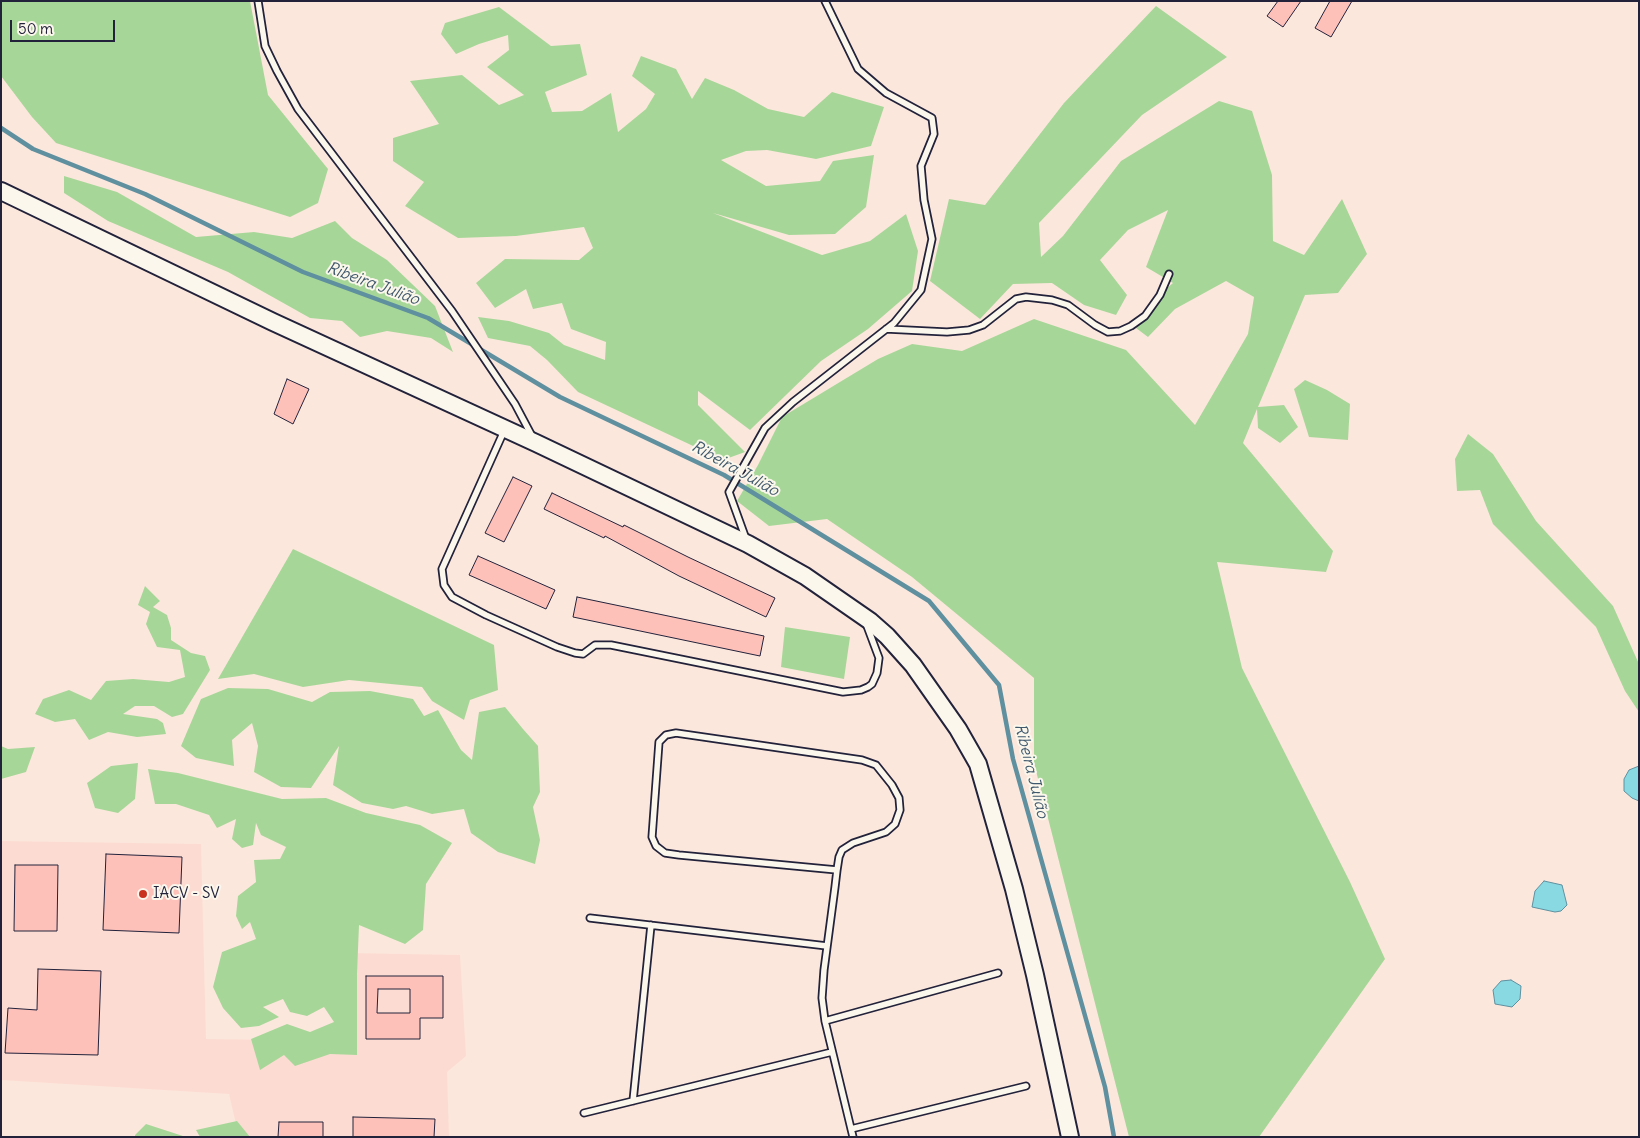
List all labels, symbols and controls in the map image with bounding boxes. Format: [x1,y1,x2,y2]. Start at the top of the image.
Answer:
scale bar [12,10,118,42]
text: 50 m [18,19,53,38]
water label: Ribeira Julião [324,258,422,310]
water label: Ribeira Julião [688,437,782,501]
water label: Ribeira Julião [1010,722,1052,820]
place label: IACV - SV [153,885,220,903]
marker: IACV - SV [137,888,149,900]

